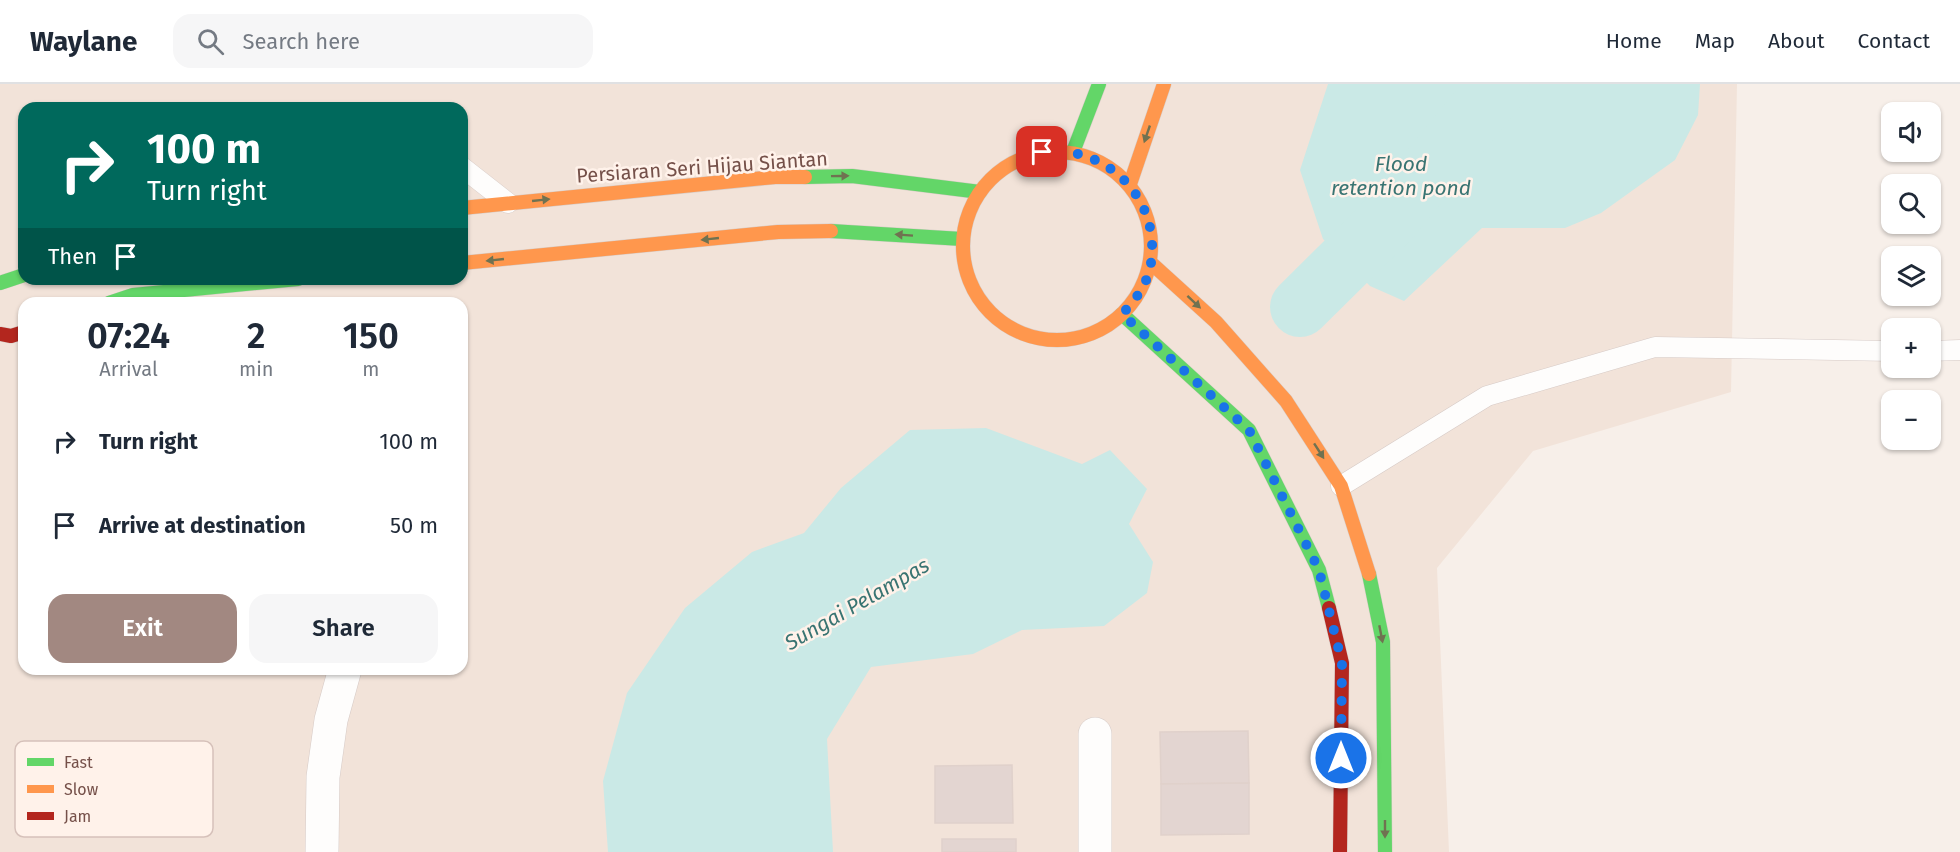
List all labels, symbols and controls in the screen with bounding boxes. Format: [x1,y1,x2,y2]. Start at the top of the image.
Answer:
search box [173,14,593,68]
text: Waylane [30,25,137,58]
icon: search [194,25,227,58]
text: Search here [242,28,360,55]
text: Home [1606,28,1662,54]
text: Map [1695,28,1735,54]
text: About [1768,28,1825,54]
text: Contact [1858,28,1930,54]
map controls [1881,102,1941,450]
button: sound [1881,102,1941,162]
text: 100 m [147,124,261,174]
one-way arrow [1142,125,1151,143]
icon: right [48,126,126,204]
pin [1016,126,1067,177]
icon: arrive [1025,135,1058,168]
street label: Persiaran Seri Hijau Siantan [575,146,829,188]
water label: Flood retention pond [1331,151,1471,201]
one-way arrow [830,171,849,181]
button: search [1881,174,1941,234]
text: Turn right [147,175,267,207]
one-way arrow [532,195,551,205]
one-way arrow [895,230,914,239]
one-way arrow [700,234,719,244]
icon: arrive [109,240,142,273]
text: Then [48,243,97,270]
button: layers [1881,246,1941,306]
one-way arrow [485,255,504,265]
one-way arrow [1186,295,1201,308]
text: 07:24 [87,314,170,358]
text: 2 [247,314,266,358]
text: 150 [343,314,399,358]
button: + [1881,318,1941,378]
text: Arrival [99,357,158,381]
text: min [239,357,274,381]
text: m [362,357,379,381]
button: − [1881,390,1941,450]
icon: right [48,425,81,458]
text: Turn right [99,428,198,455]
text: 100 m [379,428,438,455]
one-way arrow [1313,443,1324,459]
icon: arrive [48,509,81,542]
text: Arrive at destination [99,512,306,539]
text: 50 m [390,512,438,539]
water label: Sungai Pelampas [779,552,934,656]
button: Exit [48,594,237,663]
button: Share [249,594,438,663]
one-way arrow [1377,625,1386,644]
position arrow [1309,726,1373,790]
legend [15,741,213,837]
text: Fast [64,753,93,772]
text: Slow [64,780,99,799]
text: Jam [64,807,91,826]
one-way arrow [1380,819,1389,838]

